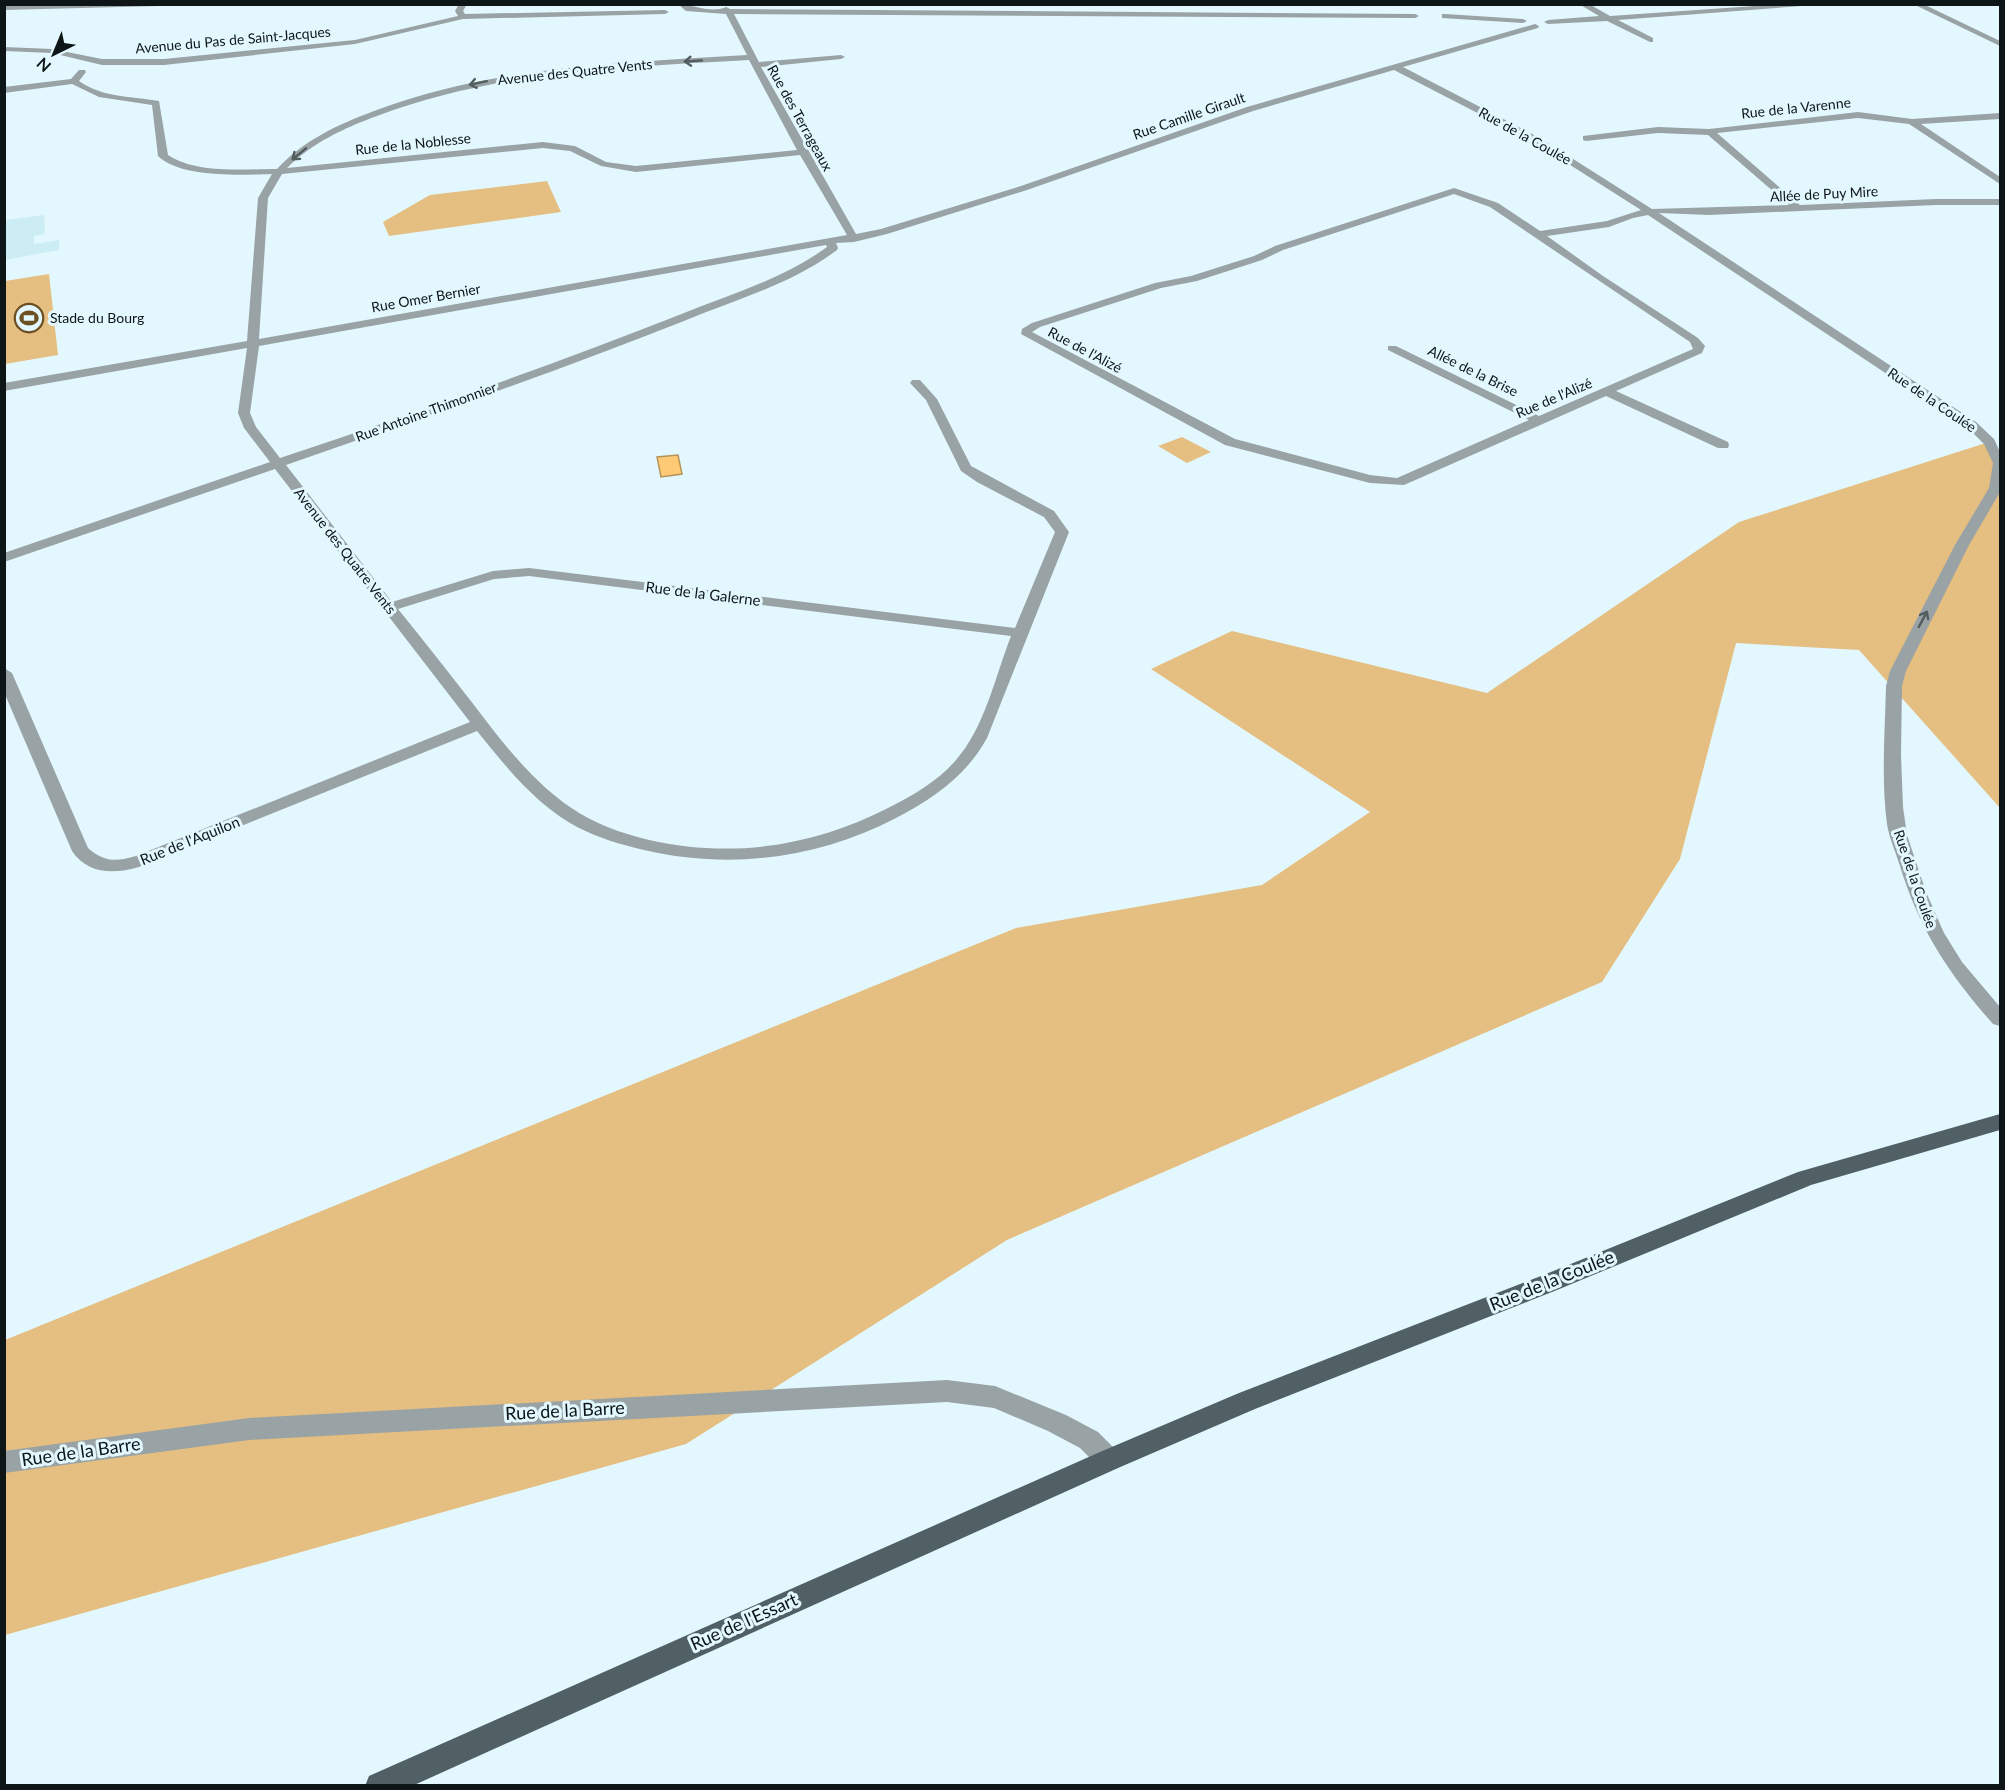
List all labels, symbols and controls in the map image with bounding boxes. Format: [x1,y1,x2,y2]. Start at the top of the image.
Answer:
street label: Avenue du Pas de Saint-Jacques [135,22,331,57]
north arrow [24,24,84,84]
text: N [32,54,54,76]
street label: Avenue des Quatre Vents [497,55,653,88]
one-way arrow [683,56,703,67]
street label: Rue des Terrageaux [764,62,837,174]
one-way arrow [469,78,489,89]
street label: Rue Camille Girault [1130,88,1247,143]
street label: Rue de la Varenne [1740,93,1852,122]
street label: Rue de la Coulée [1476,103,1574,168]
street label: Rue de la Noblesse [354,129,472,158]
one-way arrow [291,148,307,161]
street label: Allée de Puy Mire [1769,182,1879,205]
street label: Rue Omer Bernier [370,280,482,315]
sports icon: Stade du Bourg [13,302,45,334]
place label: Stade du Bourg [50,309,144,326]
street label: Rue de l'Alizé [1045,323,1125,376]
street label: Allée de la Brise [1425,341,1521,400]
street label: Rue de la Coulée [1885,364,1980,435]
street label: Rue de l'Alizé [1513,374,1594,421]
street label: Rue Antoine Thimonnier [353,378,499,445]
street label: Avenue des Quatre Vents [291,484,400,617]
street label: Rue de la Galerne [645,577,762,609]
one-way arrow [1918,610,1929,628]
street label: Rue de l'Aquilon [137,812,242,868]
street label: Rue de la Coulée [1891,827,1940,930]
street label: Rue de la Coulée [1486,1245,1617,1315]
street label: Rue de la Barre [505,1396,625,1424]
street label: Rue de la Barre [20,1432,142,1470]
street label: Rue de l'Essart [687,1587,801,1655]

